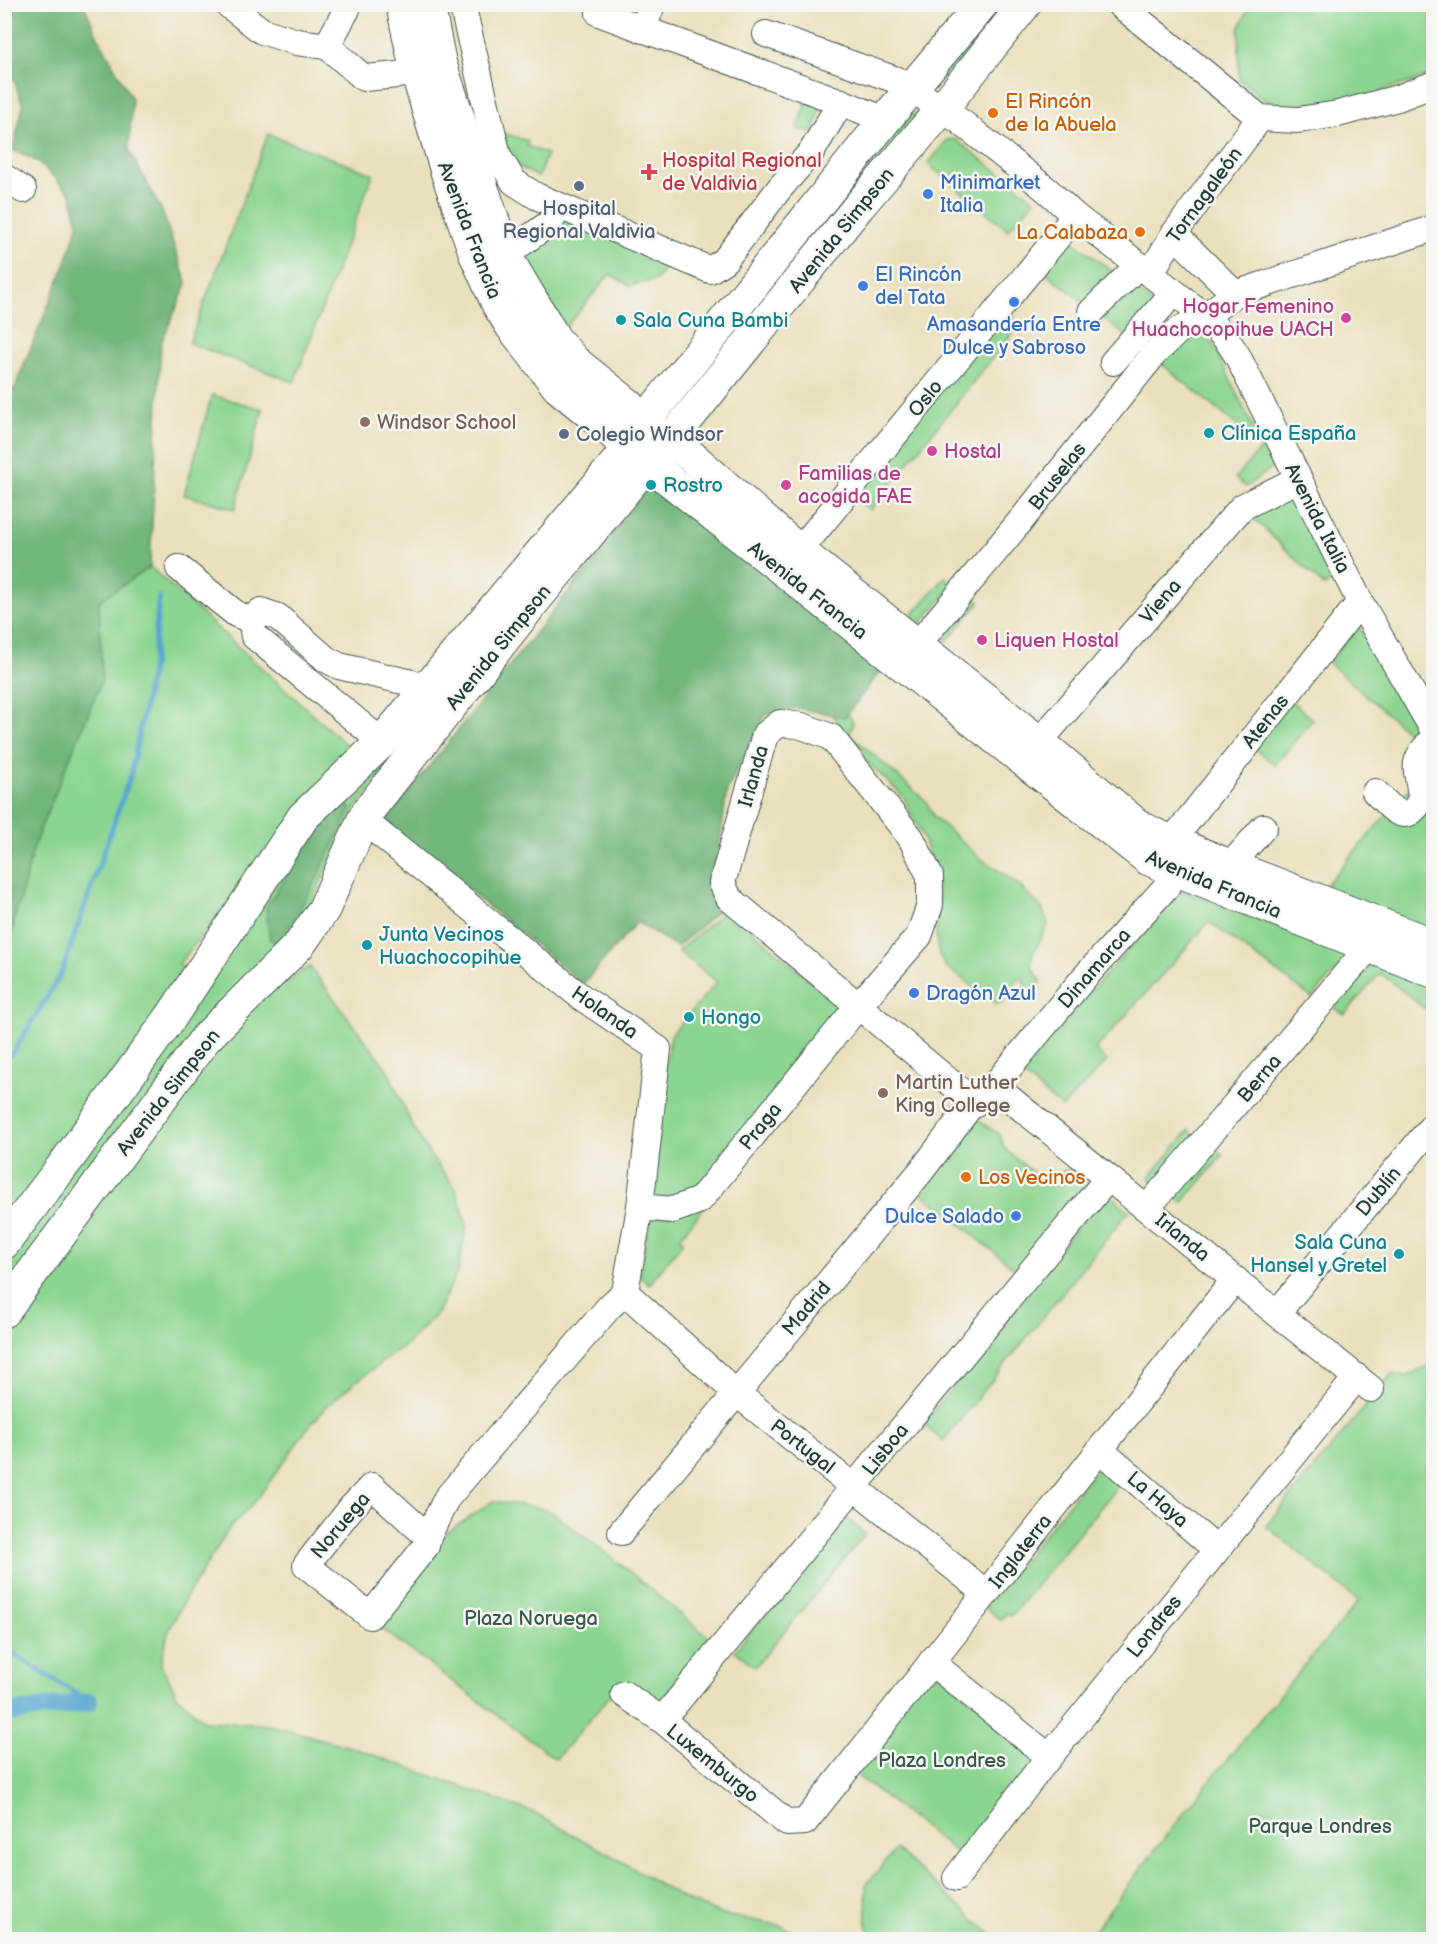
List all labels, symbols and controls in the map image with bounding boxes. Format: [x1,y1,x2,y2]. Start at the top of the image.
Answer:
place label: El Rincón de la Abuela [1005,90,1117,137]
marker: El Rincón de la Abuela [986,106,1000,120]
street label: Tornagaleón [1162,143,1248,248]
place label: Hospital Regional de Valdivia [662,149,822,196]
street label: Avenida Francia [432,158,506,302]
marker: Hospital Regional de Valdivia [640,163,658,181]
street label: Avenida Simpson [784,163,900,298]
place label: Minimarket Italia [940,171,1040,218]
marker: Hospital Regional Valdivia [572,179,586,193]
marker: Minimarket Italia [921,187,935,201]
place label: Hospital Regional Valdivia [503,197,656,244]
place label: La Calabaza [1016,221,1128,245]
marker: La Calabaza [1133,225,1147,239]
place label: El Rincón del Tata [875,263,962,310]
marker: El Rincón del Tata [856,279,870,293]
marker: Amasandería Entre Dulce y Sabroso [1007,295,1021,309]
place label: Hogar Femenino Huachocopihue UACH [1132,295,1334,342]
place label: Sala Cuna Bambi [633,309,789,333]
marker: Hogar Femenino Huachocopihue UACH [1339,311,1353,325]
marker: Sala Cuna Bambi [614,313,628,327]
place label: Amasandería Entre Dulce y Sabroso [927,313,1101,360]
street label: Oslo [904,375,948,422]
place label: Windsor School [377,411,516,435]
marker: Windsor School [358,415,372,429]
place label: Clínica España [1221,422,1356,446]
place label: Colegio Windsor [576,423,724,447]
marker: Clínica España [1202,426,1216,440]
marker: Colegio Windsor [557,427,571,441]
street label: Bruselas [1024,438,1092,515]
place label: Hostal [944,440,1001,464]
marker: Hostal [925,444,939,458]
street label: Avenida Italia [1279,459,1355,578]
place label: Familias de acogida FAE [798,462,912,509]
place label: Rostro [663,474,723,498]
marker: Rostro [644,478,658,492]
marker: Familias de acogida FAE [779,478,793,492]
street label: Avenida Francia [743,537,872,645]
street label: Viena [1135,574,1187,629]
street label: Avenida Simpson [441,580,557,715]
place label: Liquen Hostal [994,629,1119,653]
marker: Liquen Hostal [975,633,989,647]
street label: Atenas [1237,690,1294,753]
street label: Irlanda [734,743,774,810]
street label: Avenida Francia [1142,846,1285,924]
place label: Junta Vecinos Huachocopihue [379,923,522,970]
street label: Dinamarca [1053,924,1136,1014]
marker: Junta Vecinos Huachocopihue [360,938,374,952]
street label: Holanda [567,981,642,1044]
place label: Dragón Azul [926,982,1036,1006]
marker: Dragón Azul [907,986,921,1000]
place label: Hongo [701,1006,761,1030]
marker: Hongo [682,1010,696,1024]
street label: Avenida Simpson [112,1024,226,1161]
street label: Berna [1233,1050,1287,1108]
place label: Martin Luther King College [895,1071,1018,1118]
marker: Martin Luther King College [876,1086,890,1100]
street label: Praga [735,1098,787,1155]
street label: Dublín [1351,1162,1406,1221]
place label: Los Vecinos [978,1166,1086,1190]
marker: Los Vecinos [959,1170,973,1184]
place label: Dulce Salado [885,1205,1004,1229]
marker: Dulce Salado [1009,1209,1023,1223]
street label: Irlanda [1150,1209,1214,1267]
place label: Sala Cuna Hansel y Gretel [1250,1231,1387,1278]
marker: Sala Cuna Hansel y Gretel [1392,1247,1406,1261]
street label: Madrid [777,1277,836,1341]
street label: Portugal [765,1414,839,1479]
street label: Lisboa [858,1419,914,1481]
street label: La Haya [1122,1467,1193,1533]
street label: Noruega [306,1487,376,1564]
street label: Inglaterra [984,1510,1057,1593]
street label: Londres [1122,1590,1187,1663]
park label: Plaza Noruega [464,1607,598,1631]
street label: Luxemburgo [661,1719,763,1808]
park label: Plaza Londres [878,1749,1006,1773]
park label: Parque Londres [1248,1815,1392,1839]

